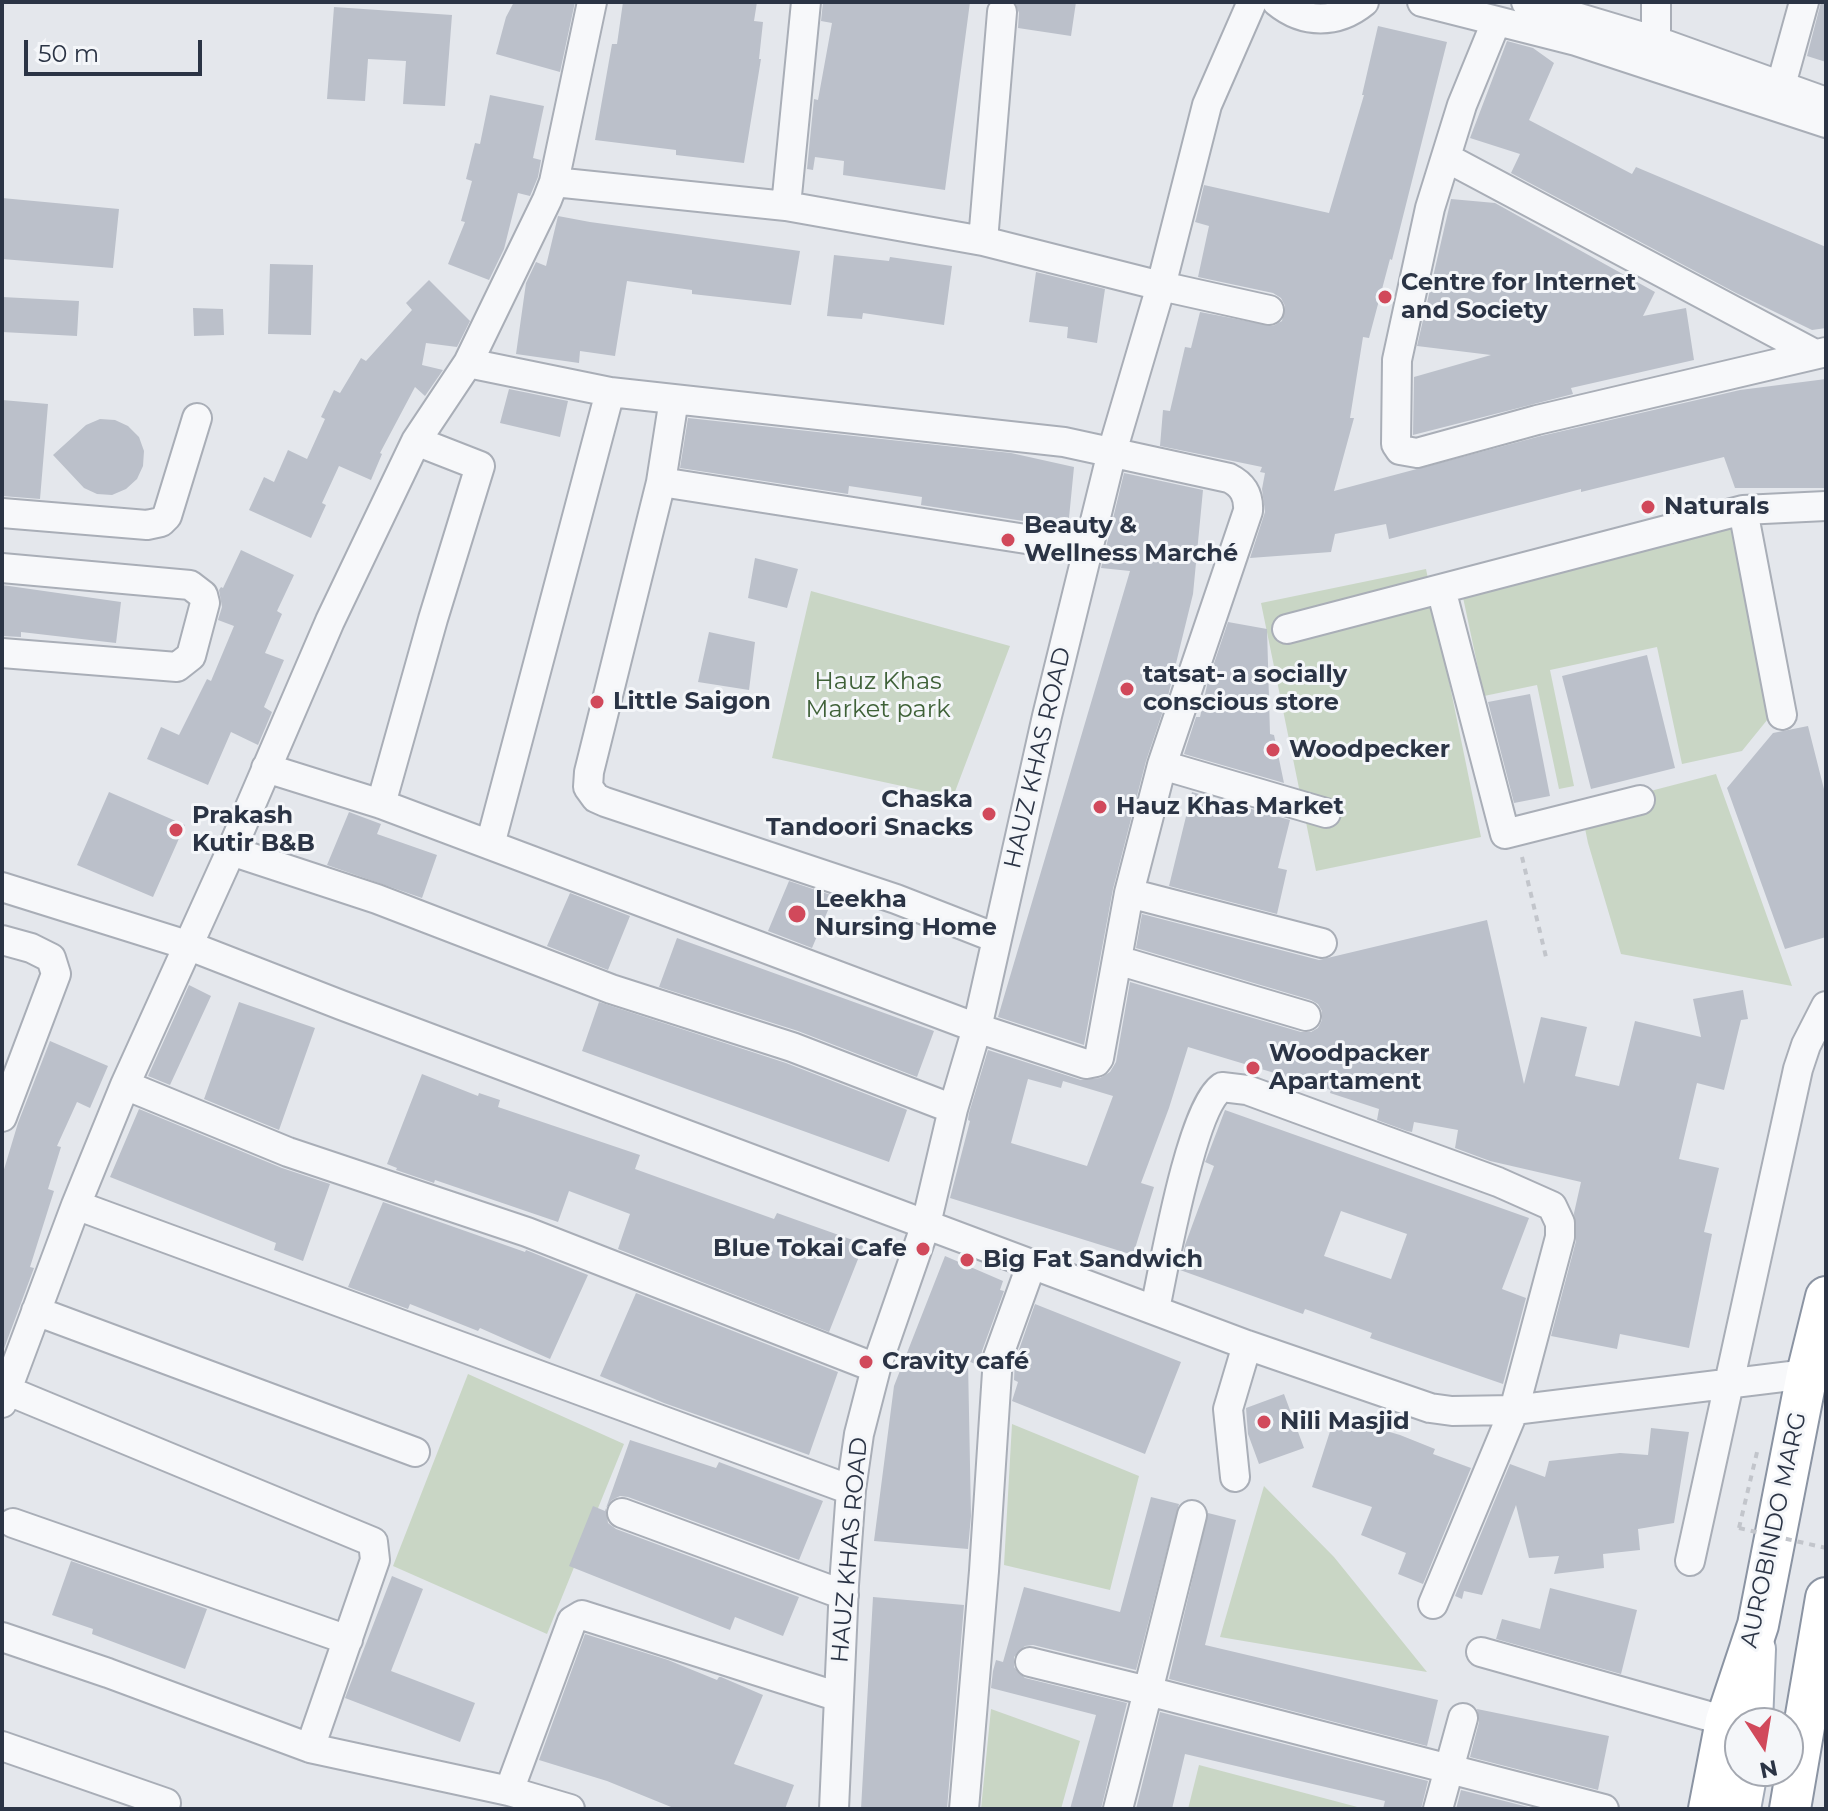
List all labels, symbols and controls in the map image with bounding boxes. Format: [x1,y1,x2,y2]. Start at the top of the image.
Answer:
scale bar [28,24,206,74]
text: 50 m [38,39,99,68]
place label: Centre for Internet and Society [1401,269,1636,325]
marker: Centre for Internet and Society [1376,288,1394,306]
place label: Naturals [1664,493,1769,521]
marker: Naturals [1639,498,1657,516]
place label: Beauty & Wellness Marché [1024,512,1238,568]
marker: Beauty & Wellness Marché [999,531,1017,549]
street label: HAUZ KHAS ROAD [999,644,1077,872]
place label: tatsat- a socially conscious store [1143,661,1347,717]
park label: Hauz Khas Market park [805,668,951,724]
marker: tatsat- a socially conscious store [1118,680,1136,698]
place label: Little Saigon [613,688,771,716]
marker: Little Saigon [588,693,606,711]
place label: Woodpecker [1289,736,1450,764]
marker: Woodpecker [1264,741,1282,759]
place label: Chaska Tandoori Snacks [766,786,973,842]
place label: Hauz Khas Market [1116,793,1344,821]
marker: Hauz Khas Market [1091,798,1109,816]
place label: Prakash Kutir B&B [192,802,315,858]
marker: Chaska Tandoori Snacks [980,805,998,823]
marker: Prakash Kutir B&B [167,821,185,839]
place label: Leekha Nursing Home [815,886,997,942]
marker: Leekha Nursing Home [786,903,808,925]
place label: Woodpacker Apartament [1269,1040,1430,1096]
marker: Woodpacker Apartament [1244,1059,1262,1077]
place label: Blue Tokai Cafe [713,1235,907,1263]
marker: Blue Tokai Cafe [914,1240,932,1258]
place label: Big Fat Sandwich [983,1246,1203,1274]
marker: Big Fat Sandwich [958,1251,976,1269]
place label: Cravity café [882,1348,1029,1376]
marker: Cravity café [857,1353,875,1371]
place label: Nili Masjid [1280,1408,1410,1436]
street label: AUROBINDO MARG [1735,1409,1813,1651]
marker: Nili Masjid [1255,1413,1273,1431]
street label: HAUZ KHAS ROAD [826,1436,874,1664]
north arrow [1724,1707,1804,1787]
text: N [1757,1754,1780,1784]

